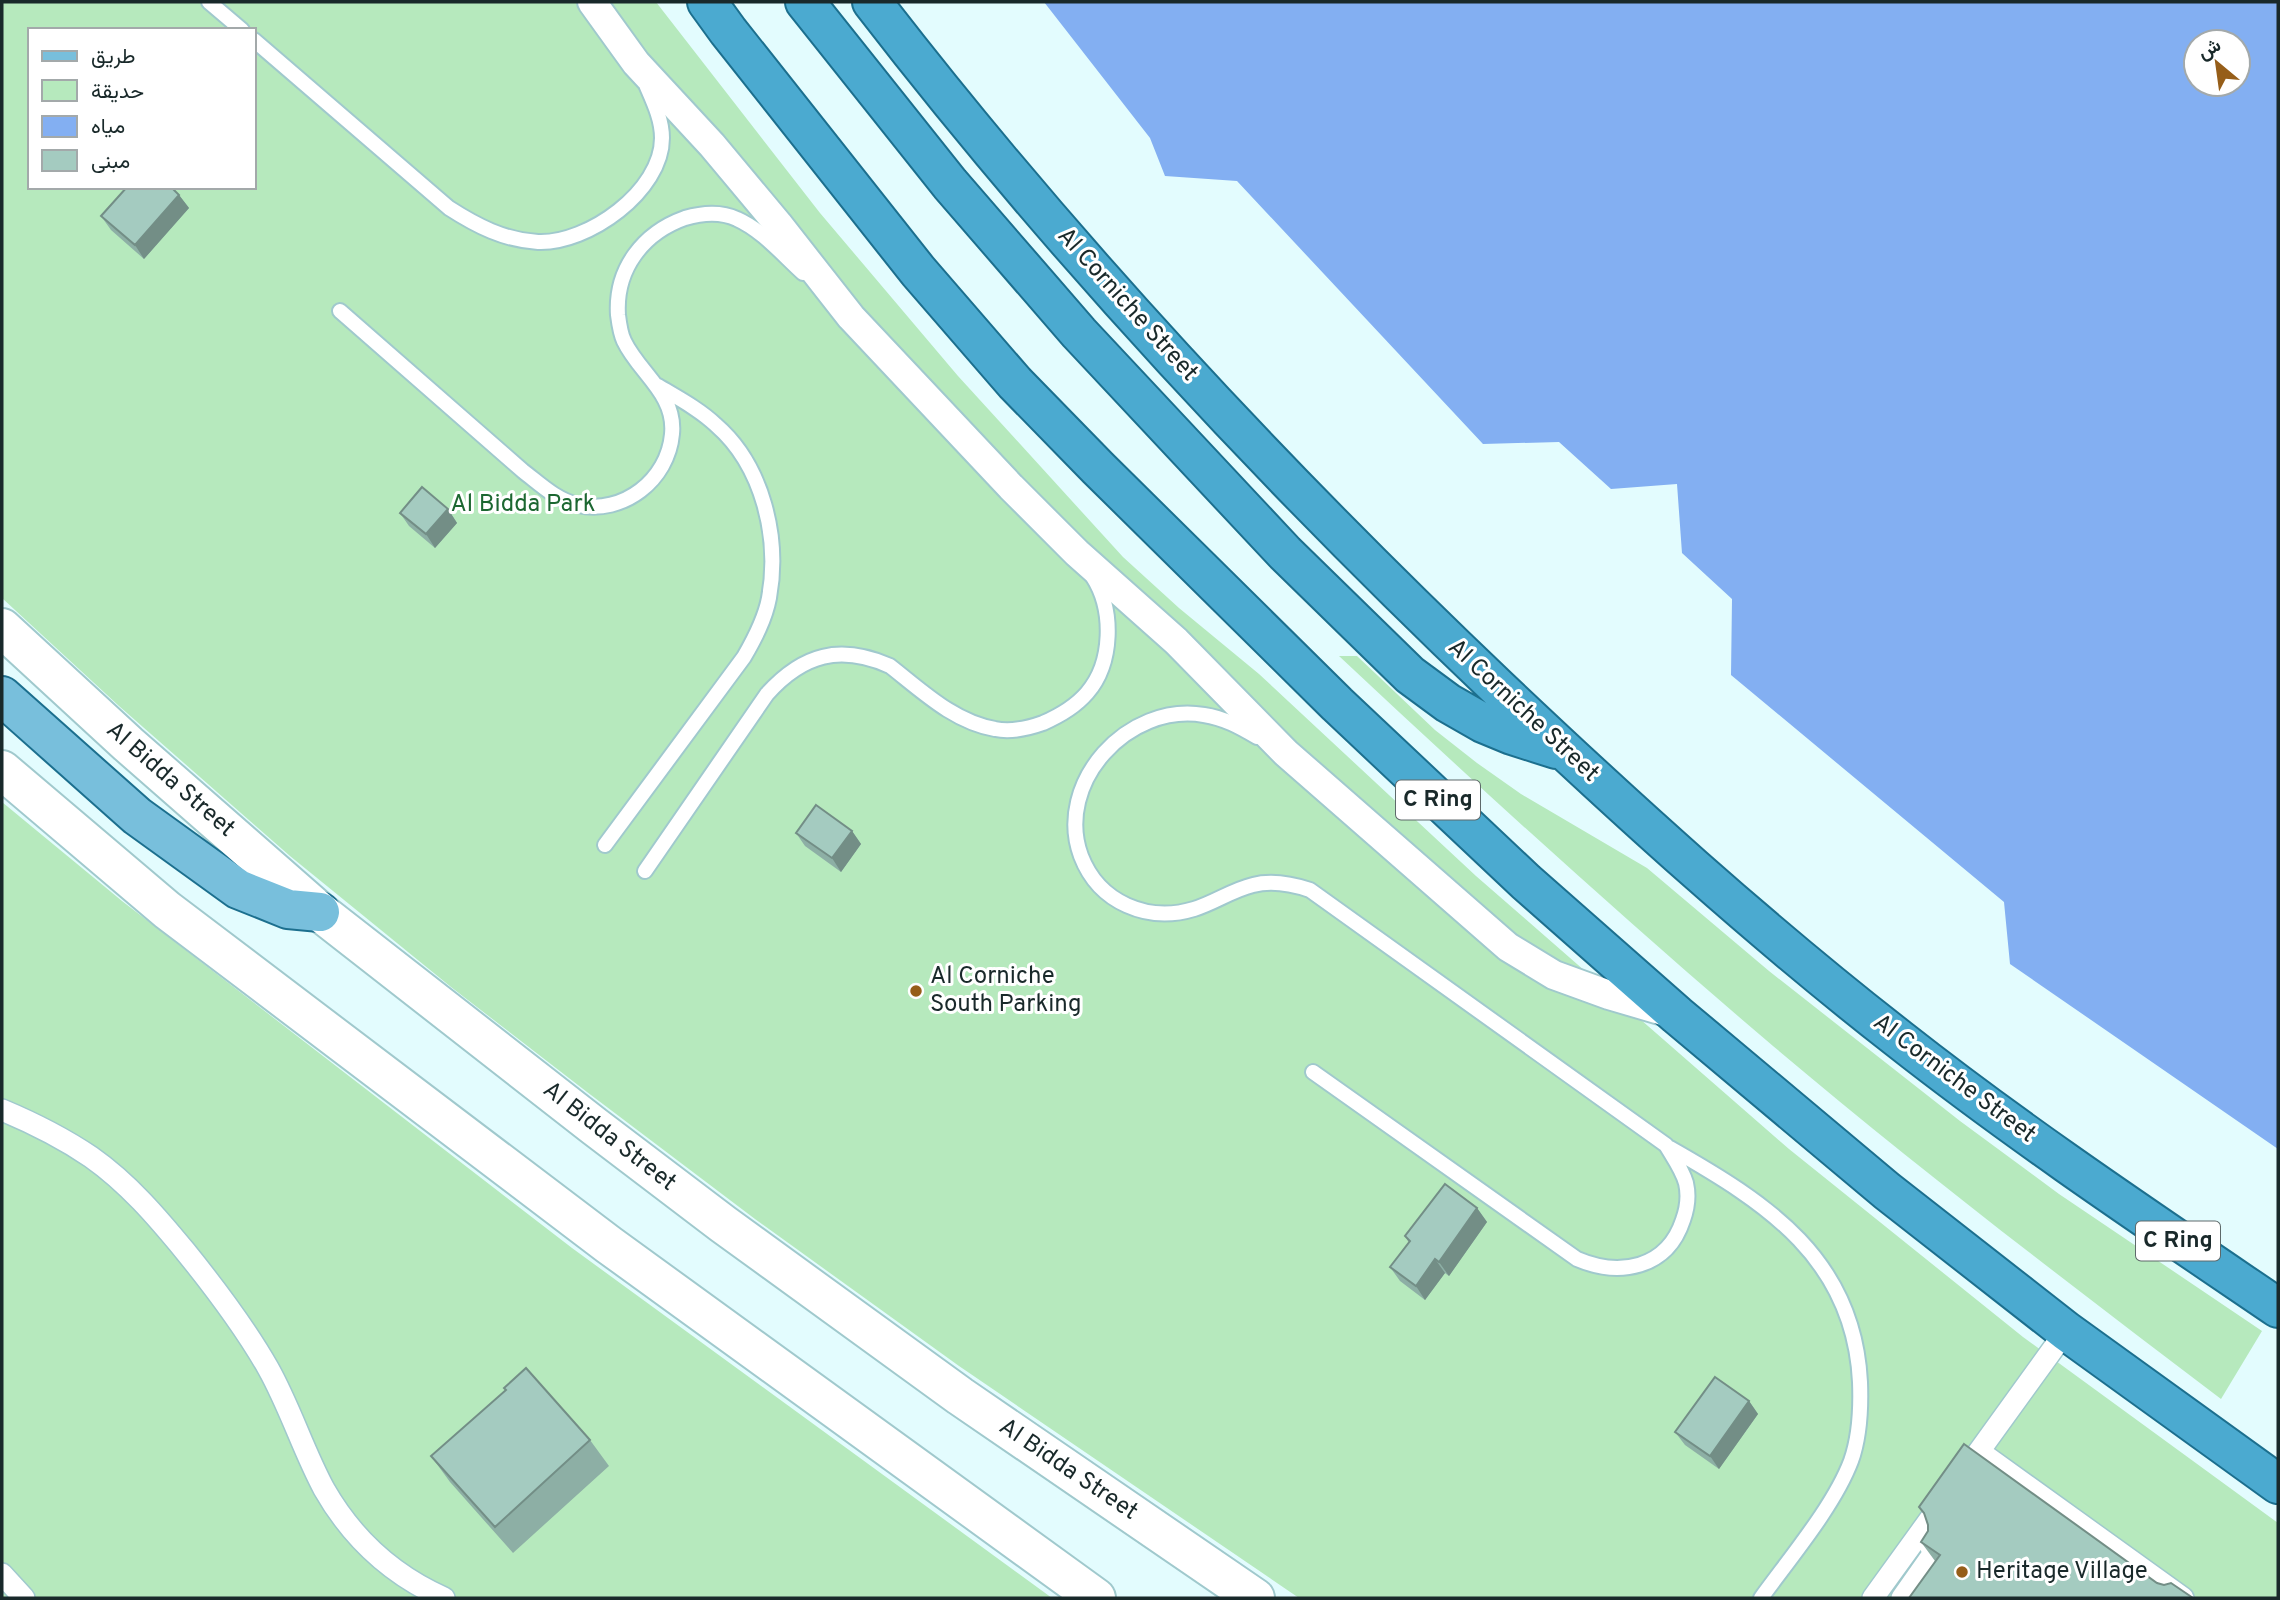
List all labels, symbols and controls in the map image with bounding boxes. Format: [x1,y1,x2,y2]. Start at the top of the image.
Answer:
legend [28,28,256,189]
north arrow [2182,28,2252,98]
text: ش [2194,34,2226,66]
text: طريق [91,44,136,71]
text: حديقة [91,79,144,106]
text: مياه [91,114,125,141]
text: مبنى [91,149,130,176]
street label: Al Corniche Street [1050,222,1204,388]
park label: Al Bidda Park [451,490,595,520]
street label: Al Corniche Street [1441,633,1605,789]
street label: Al Bidda Street [99,716,241,844]
road number: C Ring [1396,780,1480,820]
place label: Al Corniche South Parking [930,962,1082,1020]
marker: Al Corniche South Parking [908,983,924,999]
street label: Al Corniche Street [1867,1008,2041,1150]
street label: Al Bidda Street [536,1075,682,1199]
road number: C Ring [2136,1222,2220,1260]
street label: Al Bidda Street [993,1412,1143,1528]
place label: Heritage Village [1976,1557,2148,1587]
marker: Heritage Village [1954,1564,1970,1580]

